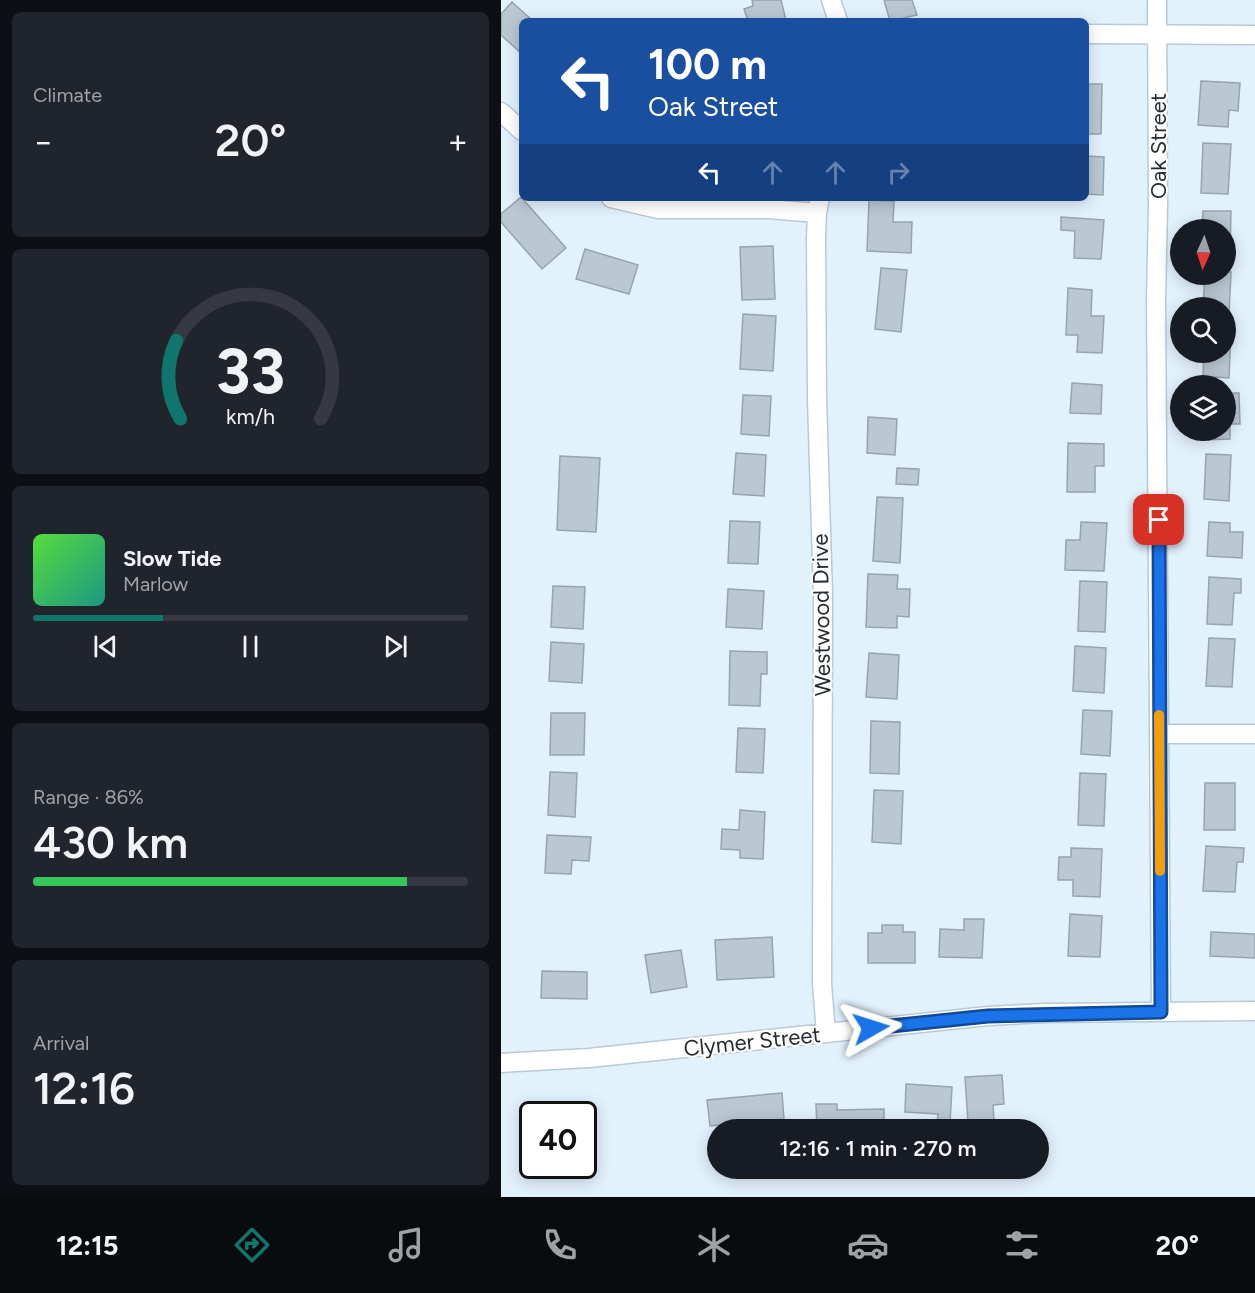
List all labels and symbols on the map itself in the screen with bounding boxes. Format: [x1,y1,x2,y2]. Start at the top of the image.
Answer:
street label: Oak Street [1145,93,1172,199]
north arrow [1170,219,1236,285]
pin [1133,494,1184,545]
street label: Westwood Drive [807,534,836,696]
position arrow [839,996,903,1060]
street label: Clymer Street [682,1021,822,1062]
speed limit sign: 40 [519,1101,597,1179]

